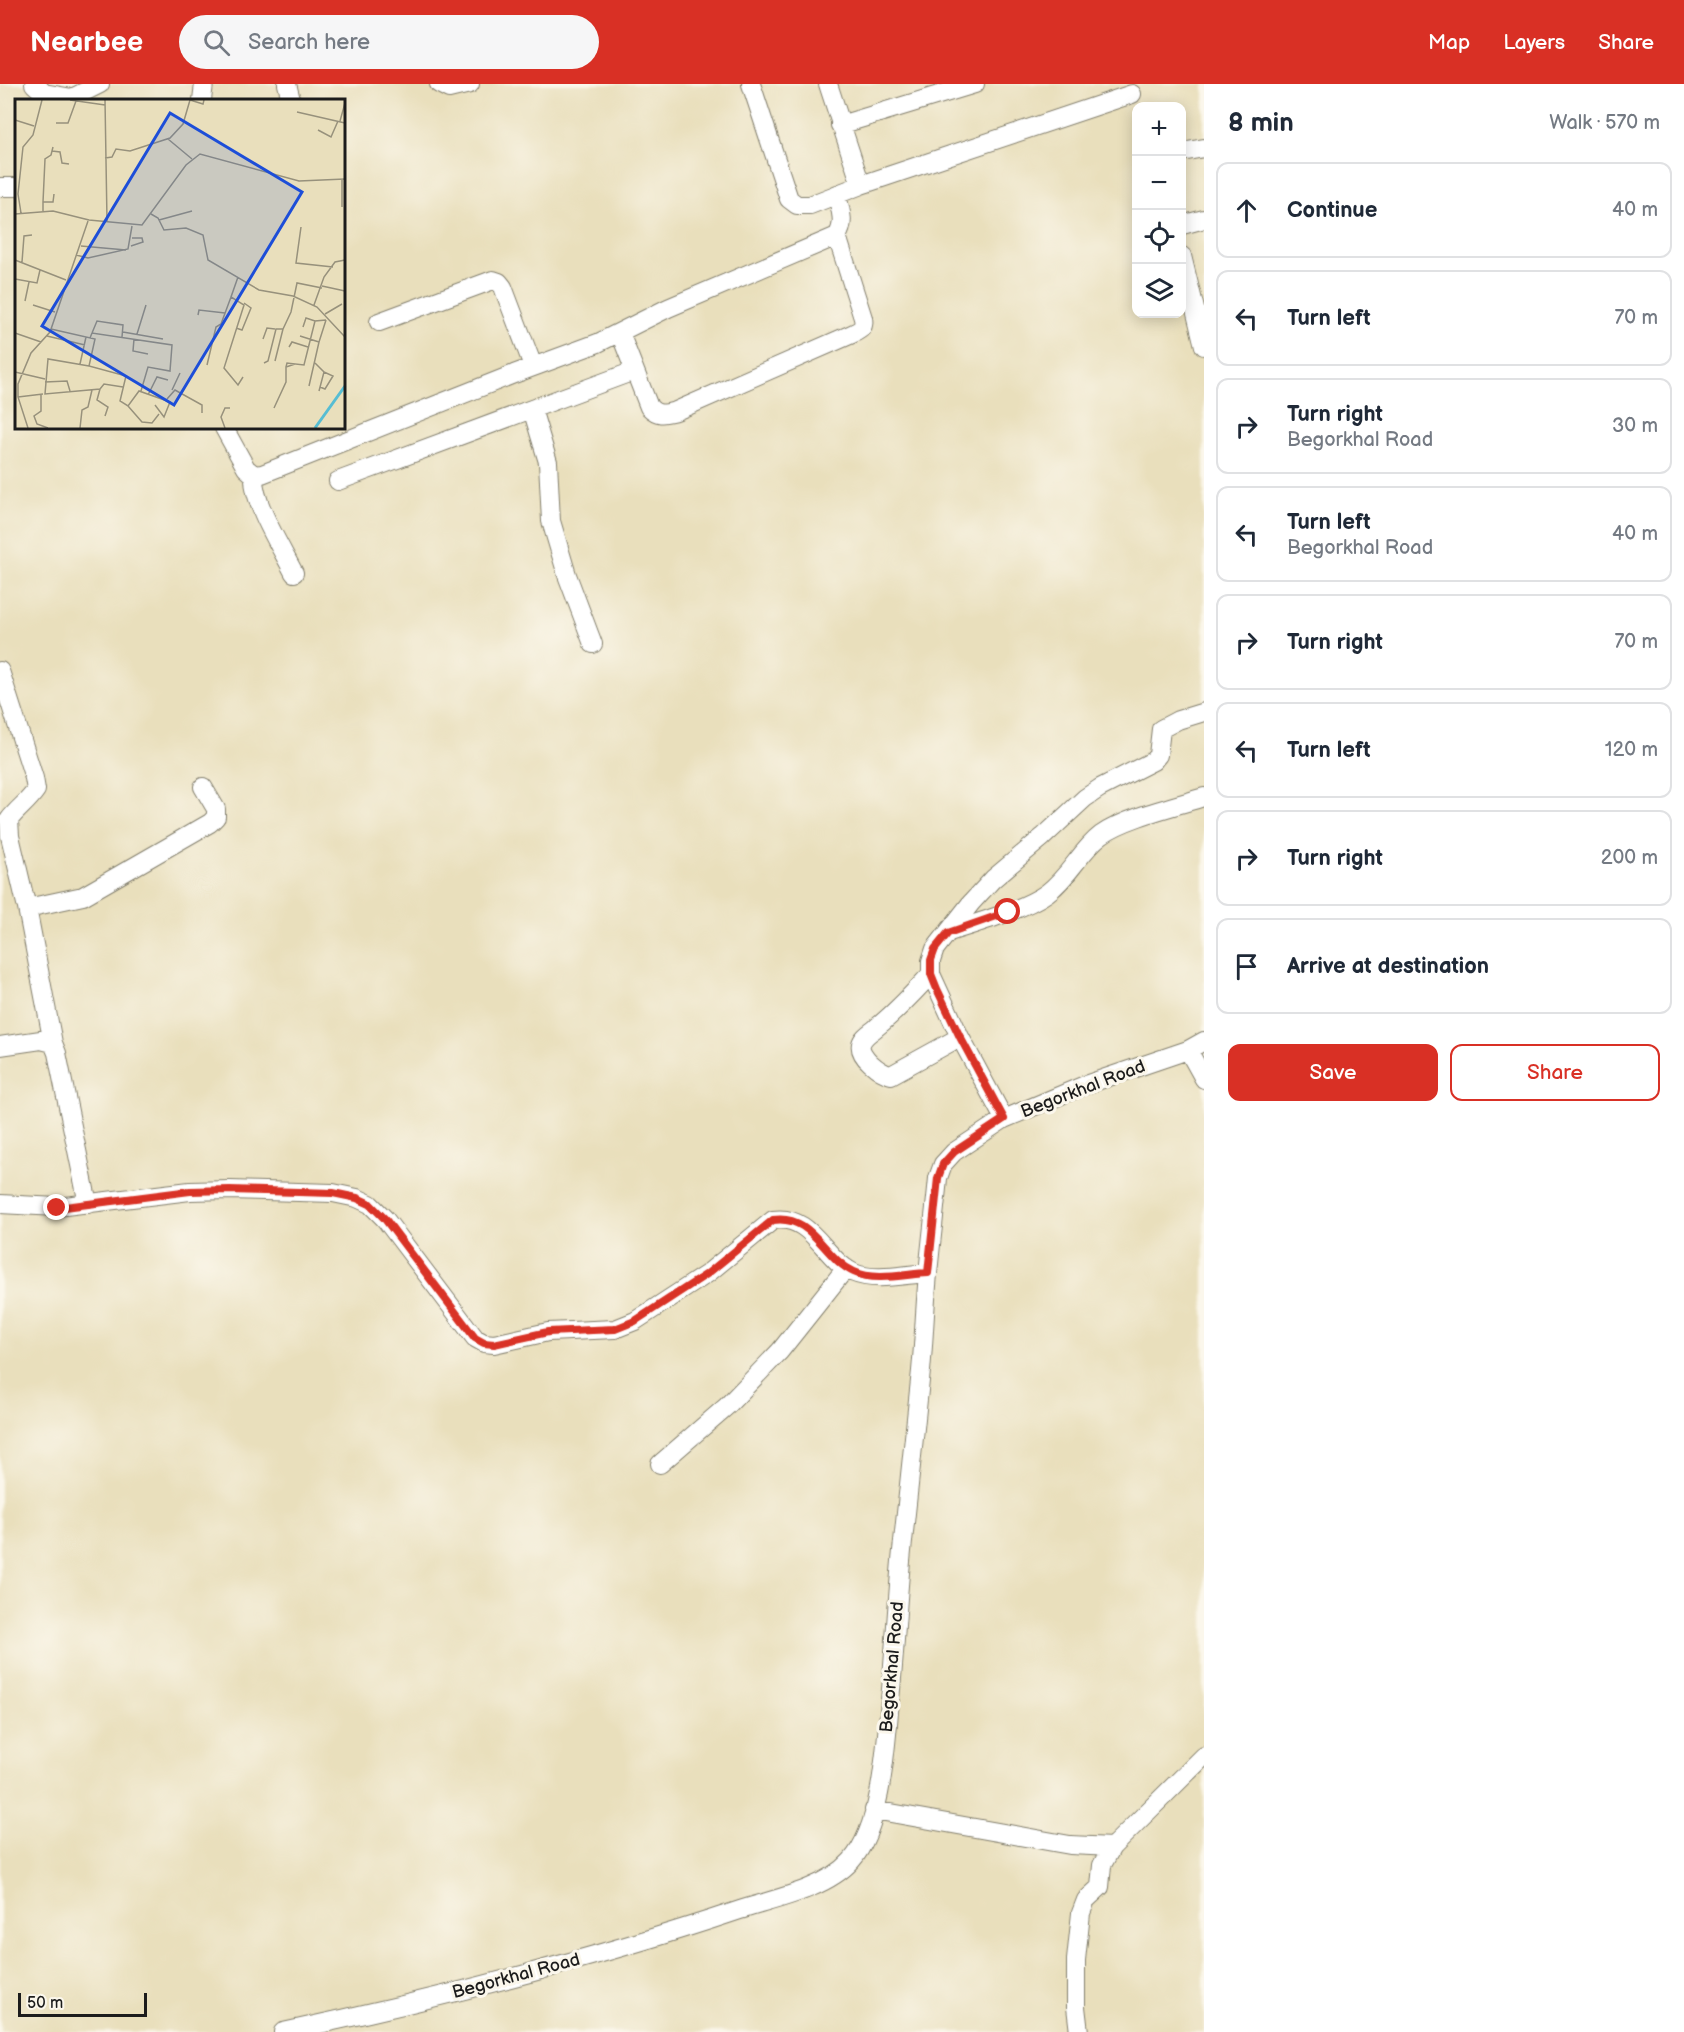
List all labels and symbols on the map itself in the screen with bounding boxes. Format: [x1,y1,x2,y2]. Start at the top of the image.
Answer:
inset map [15,99,345,429]
route start [994,898,1020,924]
street label: Begorkhal Road [1018,1056,1148,1122]
route end [43,1194,69,1220]
street label: Begorkhal Road [876,1601,908,1733]
street label: Begorkhal Road [450,1949,582,2003]
scale bar [18,1990,147,2018]

